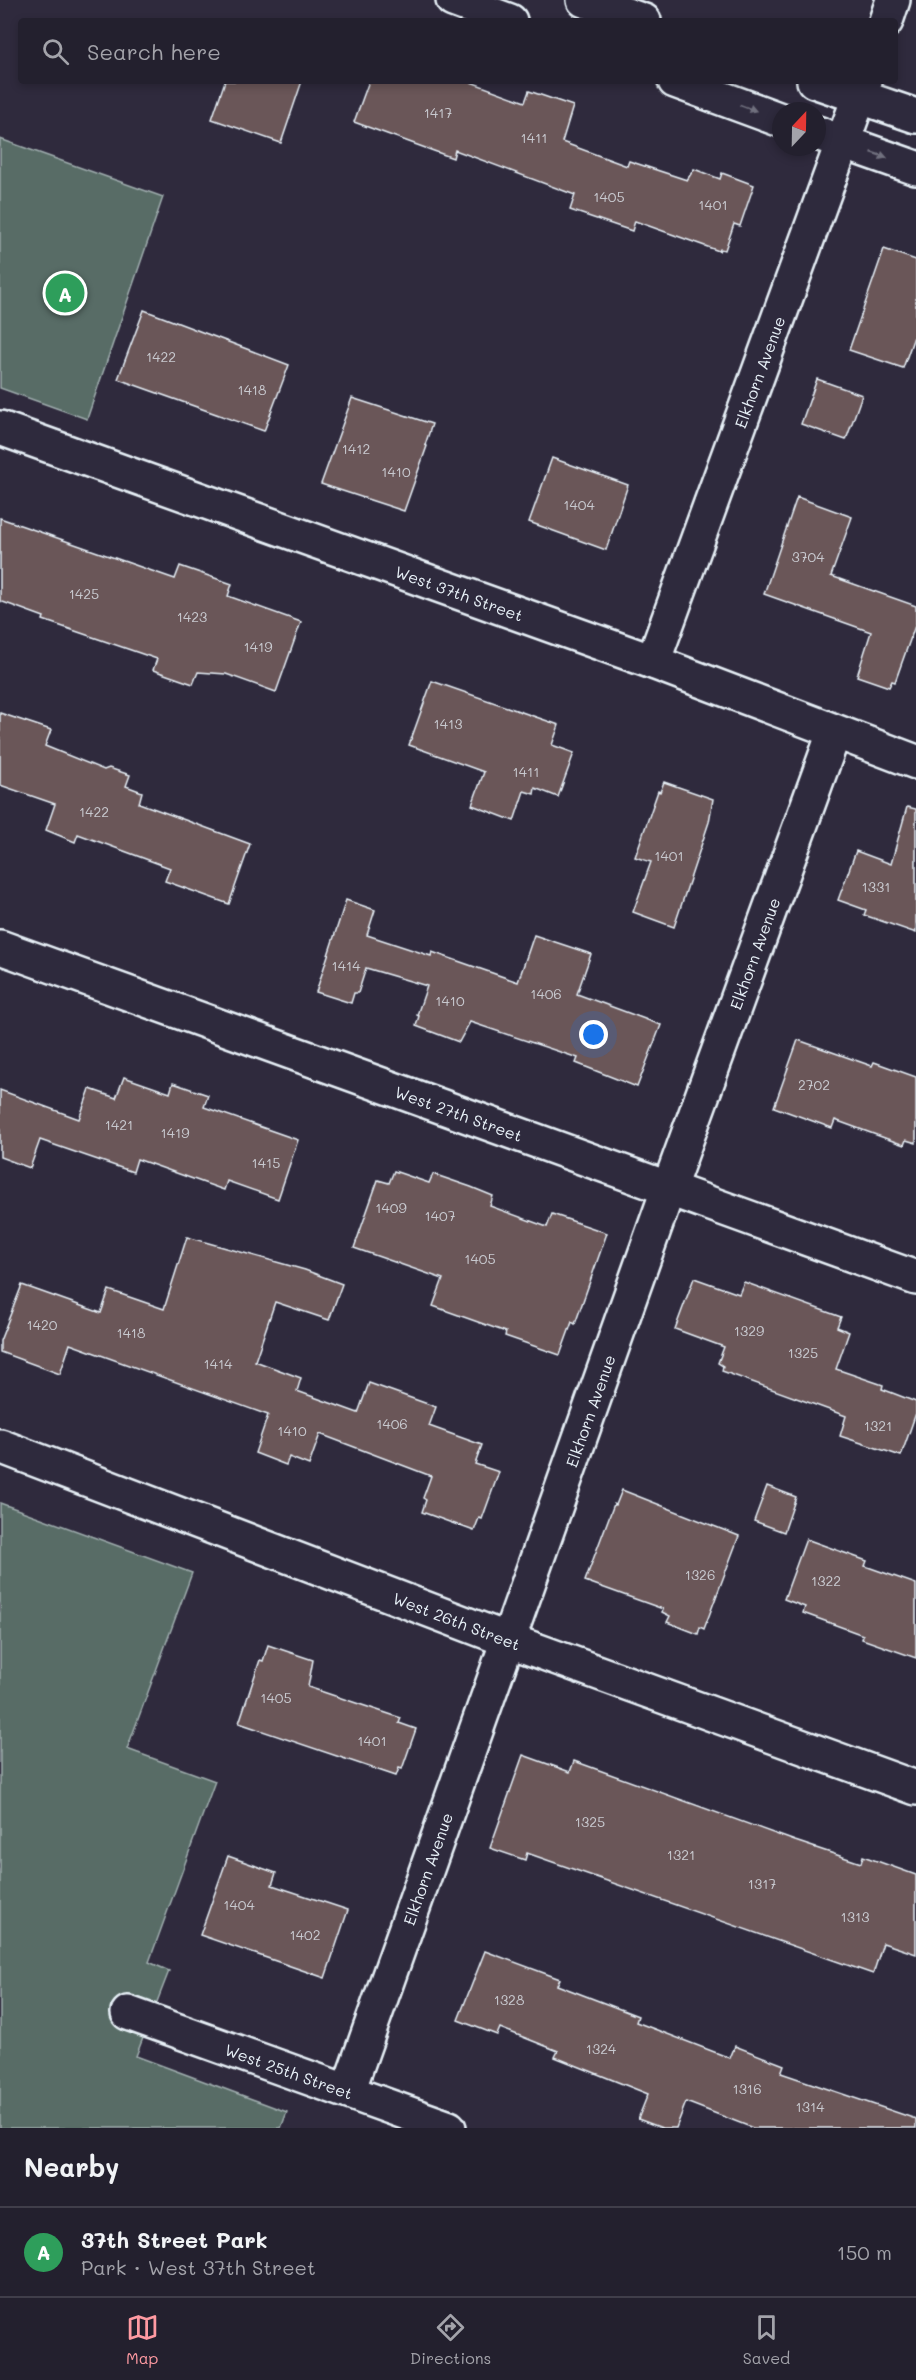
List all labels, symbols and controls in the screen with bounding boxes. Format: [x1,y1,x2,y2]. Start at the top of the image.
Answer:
search box [18,18,898,84]
icon: search [39,35,72,68]
text: Search here [87,37,221,66]
north arrow [772,102,826,156]
house number: 1417 [424,103,452,122]
one-way arrow [739,103,757,113]
house number: 1411 [521,128,548,147]
one-way arrow [870,150,888,160]
house number: 1405 [593,187,625,206]
house number: 1401 [698,195,728,214]
pin: A [46,270,84,316]
street label: Elkhorn Avenue [729,313,789,431]
house number: 1422 [146,347,176,366]
house number: 1418 [237,380,267,399]
house number: 1412 [342,439,370,458]
house number: 1410 [381,462,411,481]
house number: 1404 [563,495,595,514]
house number: 3704 [792,547,825,566]
street label: West 37th Street [393,560,526,625]
house number: 1425 [69,584,99,603]
house number: 1423 [177,607,207,626]
house number: 1419 [243,637,273,656]
house number: 1413 [434,714,462,733]
house number: 1411 [513,762,540,781]
house number: 1422 [79,802,109,821]
house number: 1401 [654,846,684,865]
house number: 1331 [862,877,890,896]
street label: Elkhorn Avenue [724,894,784,1012]
house number: 1414 [332,956,361,975]
house number: 1406 [530,984,562,1003]
house number: 1410 [435,991,465,1010]
your location [579,1020,608,1049]
house number: 2702 [798,1075,830,1094]
street label: West 27th Street [392,1080,525,1145]
house number: 1421 [105,1115,133,1134]
house number: 1419 [160,1123,190,1142]
house number: 1415 [252,1153,280,1172]
house number: 1409 [375,1198,407,1217]
house number: 1407 [425,1206,456,1225]
house number: 1405 [464,1249,496,1268]
house number: 1420 [27,1315,58,1334]
house number: 1329 [734,1321,764,1340]
house number: 1418 [116,1323,146,1342]
house number: 1325 [788,1343,818,1362]
street label: Elkhorn Avenue [560,1352,619,1470]
house number: 1414 [204,1354,233,1373]
house number: 1406 [376,1414,408,1433]
house number: 1321 [864,1416,892,1435]
house number: 1410 [277,1421,307,1440]
house number: 1326 [685,1565,715,1584]
house number: 1322 [811,1571,841,1590]
street label: West 26th Street [390,1587,523,1654]
house number: 1405 [260,1688,292,1707]
house number: 1401 [357,1731,387,1750]
street label: Elkhorn Avenue [397,1810,457,1928]
house number: 1325 [575,1812,605,1831]
house number: 1321 [667,1845,695,1864]
house number: 1317 [748,1874,776,1893]
house number: 1404 [223,1895,255,1914]
house number: 1313 [841,1907,869,1926]
house number: 1402 [290,1925,320,1944]
house number: 1328 [494,1990,524,2009]
street label: West 25th Street [222,2038,356,2103]
house number: 1324 [586,2039,617,2058]
house number: 1316 [732,2079,762,2098]
house number: 1314 [796,2097,825,2116]
text: Nearby [24,2150,119,2184]
text: 37th Street Park [81,2225,268,2254]
text: A [37,2239,50,2265]
text: 150 m [837,2239,892,2265]
text: Park · West 37th Street [81,2254,316,2280]
tab: Map [126,2311,159,2368]
tab: Directions [410,2311,491,2368]
tab: Saved [743,2311,790,2368]

